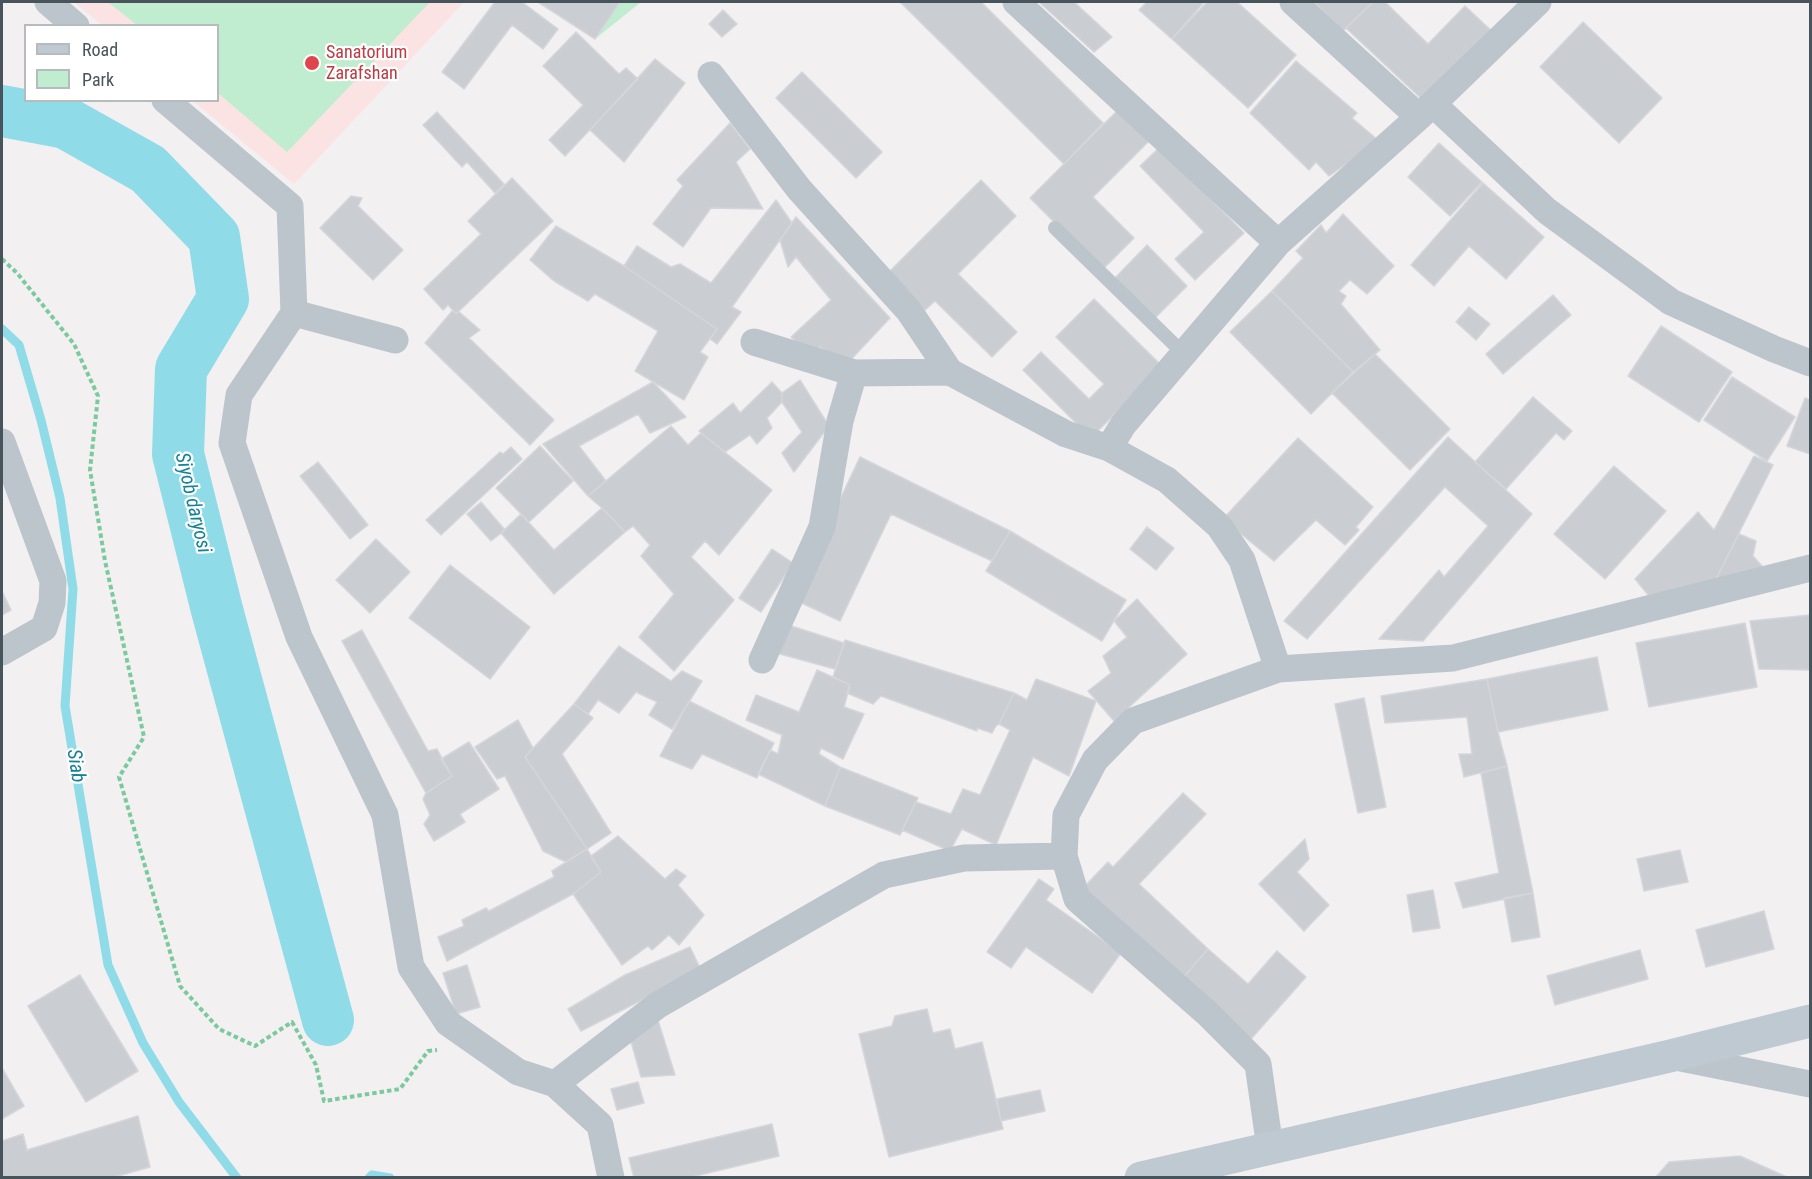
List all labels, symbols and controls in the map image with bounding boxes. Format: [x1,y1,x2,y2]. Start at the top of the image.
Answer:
legend [24,24,219,102]
text: Road [82,39,118,60]
place label: Sanatorium Zarafshan [326,42,407,84]
marker: Sanatorium Zarafshan [303,54,321,72]
text: Park [82,69,114,90]
water label: Siyob daryosi [169,450,215,556]
water label: Siab [61,748,89,784]

